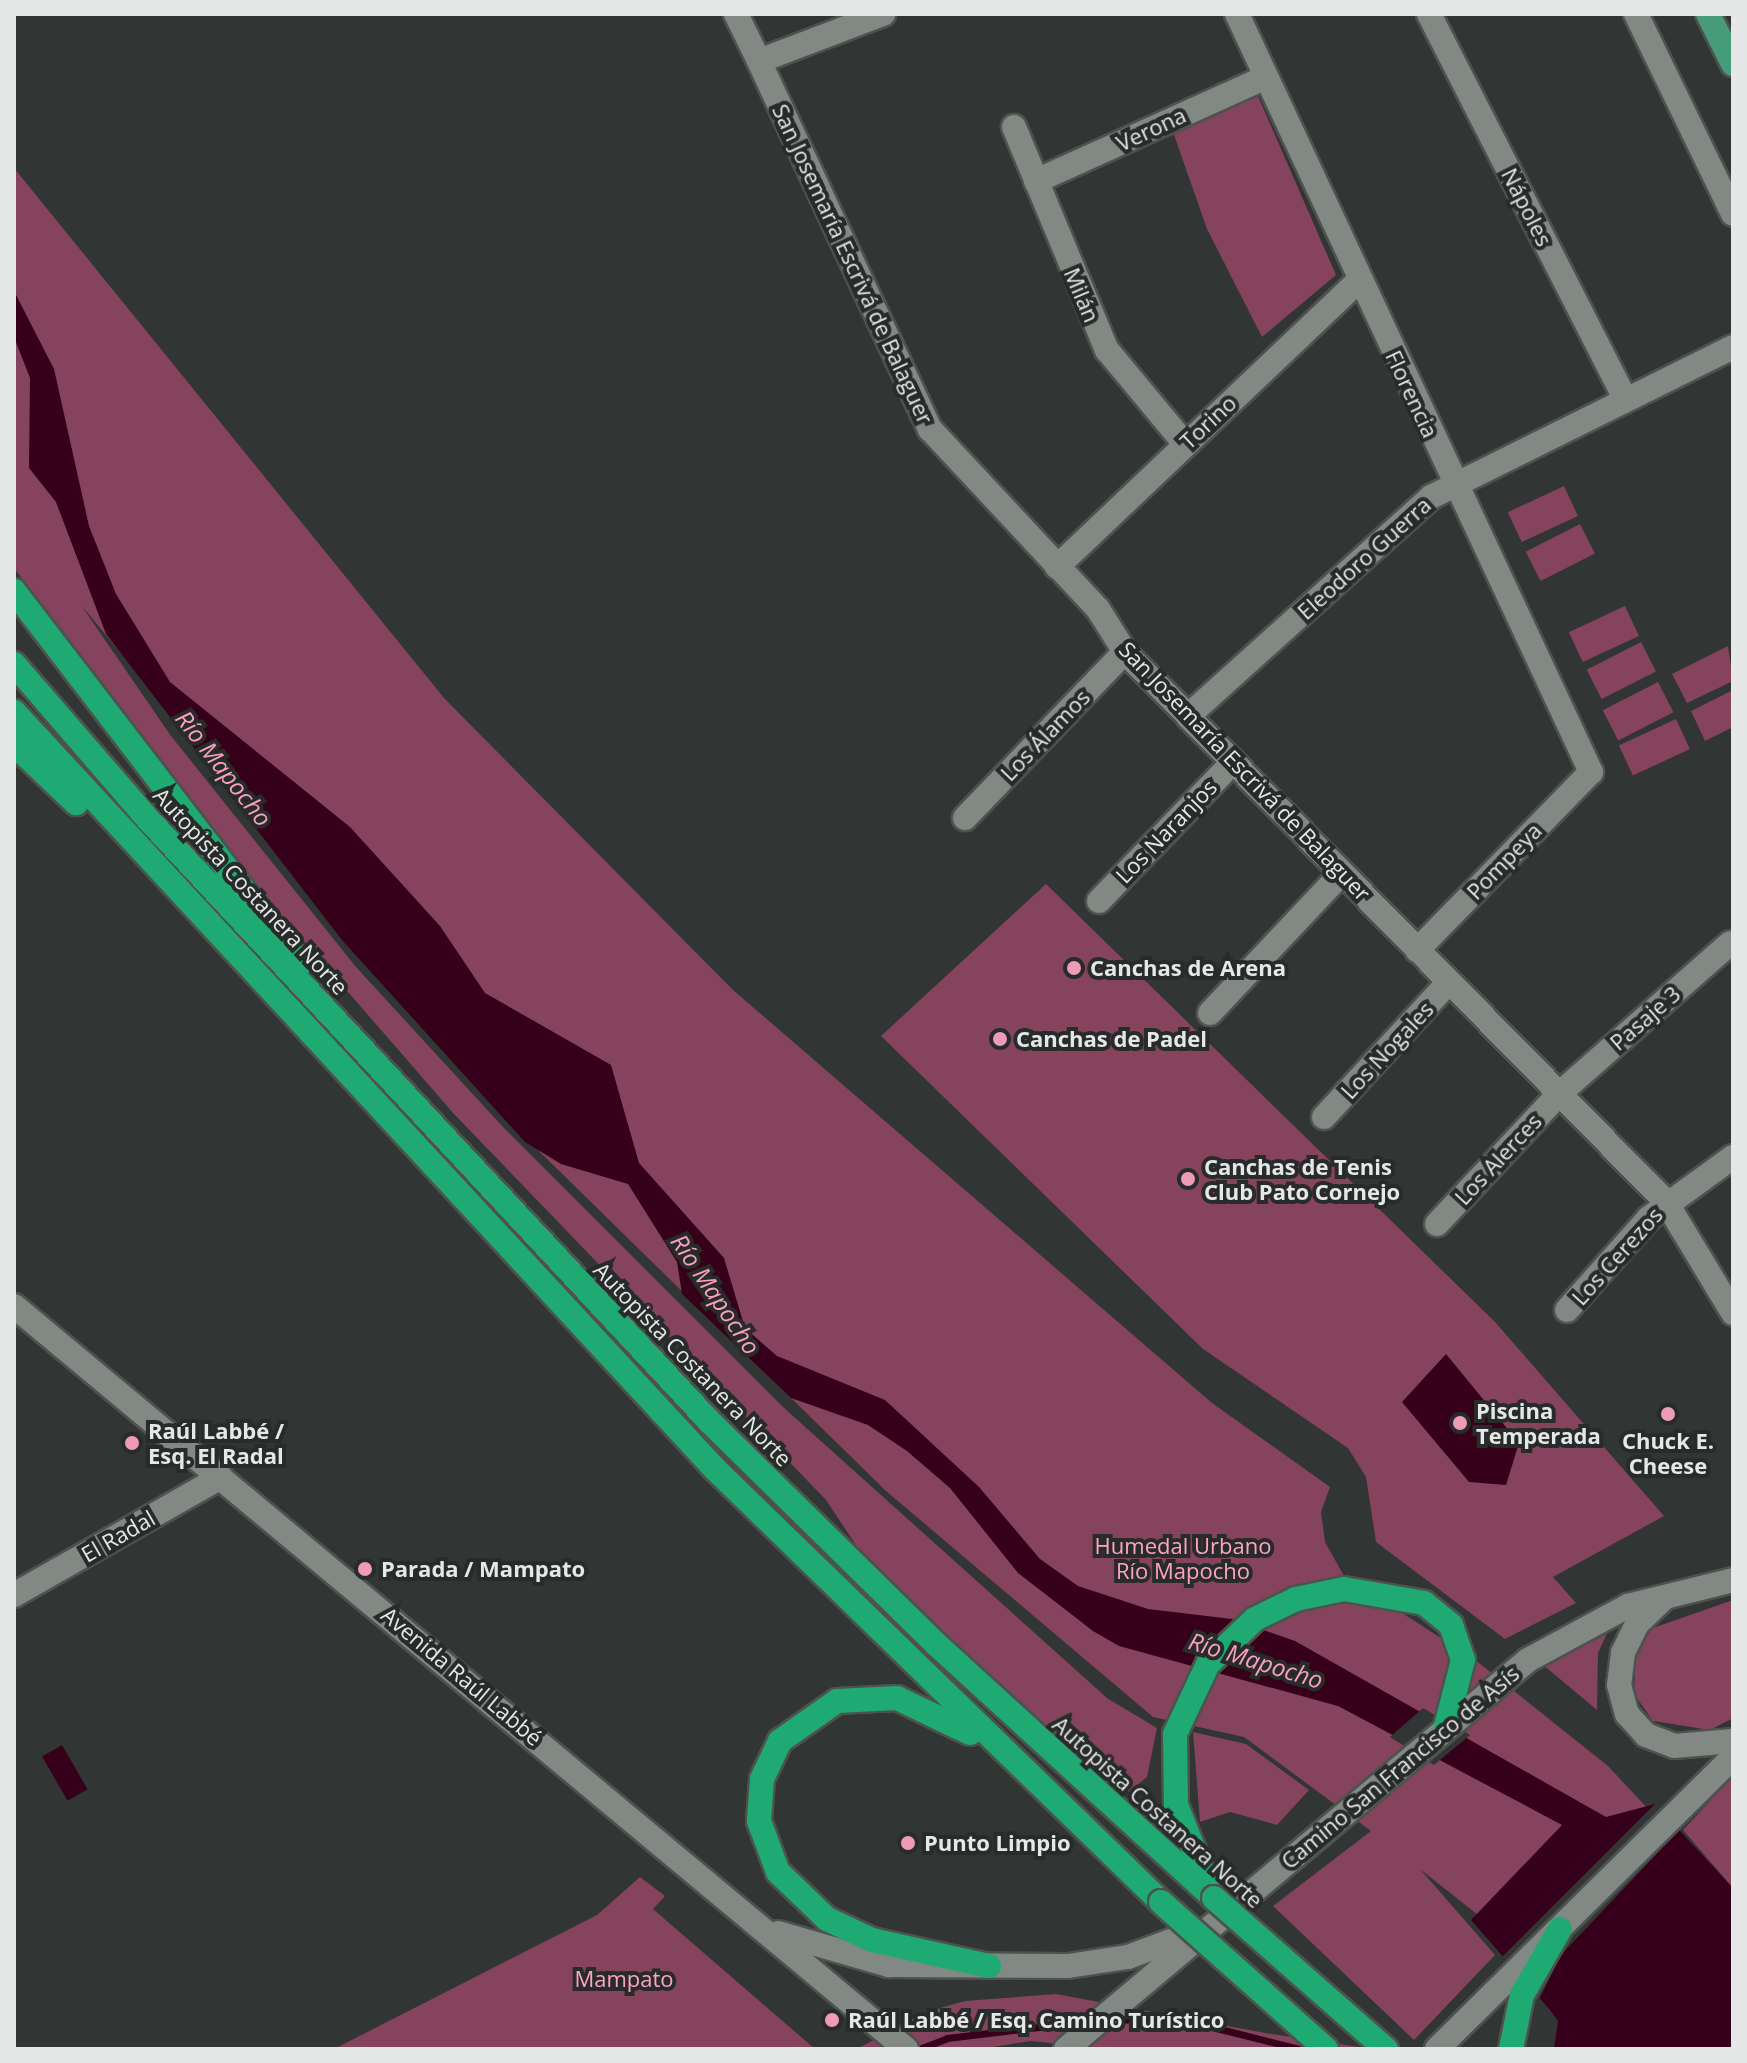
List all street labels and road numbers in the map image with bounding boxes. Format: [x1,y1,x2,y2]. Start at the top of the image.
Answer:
street label: San Josemaría Escrivá de Balaguer [767,100,939,428]
street label: Verona [1112,102,1190,156]
street label: Nápoles [1496,164,1558,250]
street label: Milán [1059,264,1105,326]
street label: Florencia [1380,346,1444,442]
street label: Torino [1175,390,1241,454]
street label: Eleodoro Guerra [1292,491,1436,625]
street label: San Josemaría Escrivá de Balaguer [1114,636,1376,906]
street label: Los Álamos [995,684,1095,786]
street label: Los Naranjos [1110,774,1222,888]
street label: Autopista Costanera Norte [148,782,354,1000]
street label: Pompeya [1461,817,1547,905]
street label: Pasaje 3 [1605,980,1685,1056]
street label: Los Nogales [1335,996,1439,1104]
street label: Los Alerces [1449,1108,1547,1210]
street label: Los Cerezos [1566,1202,1668,1310]
street label: Autopista Costanera Norte [589,1257,797,1471]
street label: El Radal [77,1504,159,1568]
street label: Avenida Raúl Labbé [376,1601,548,1751]
street label: Camino San Francisco de Asís [1276,1660,1524,1874]
street label: Autopista Costanera Norte [1048,1711,1268,1913]

